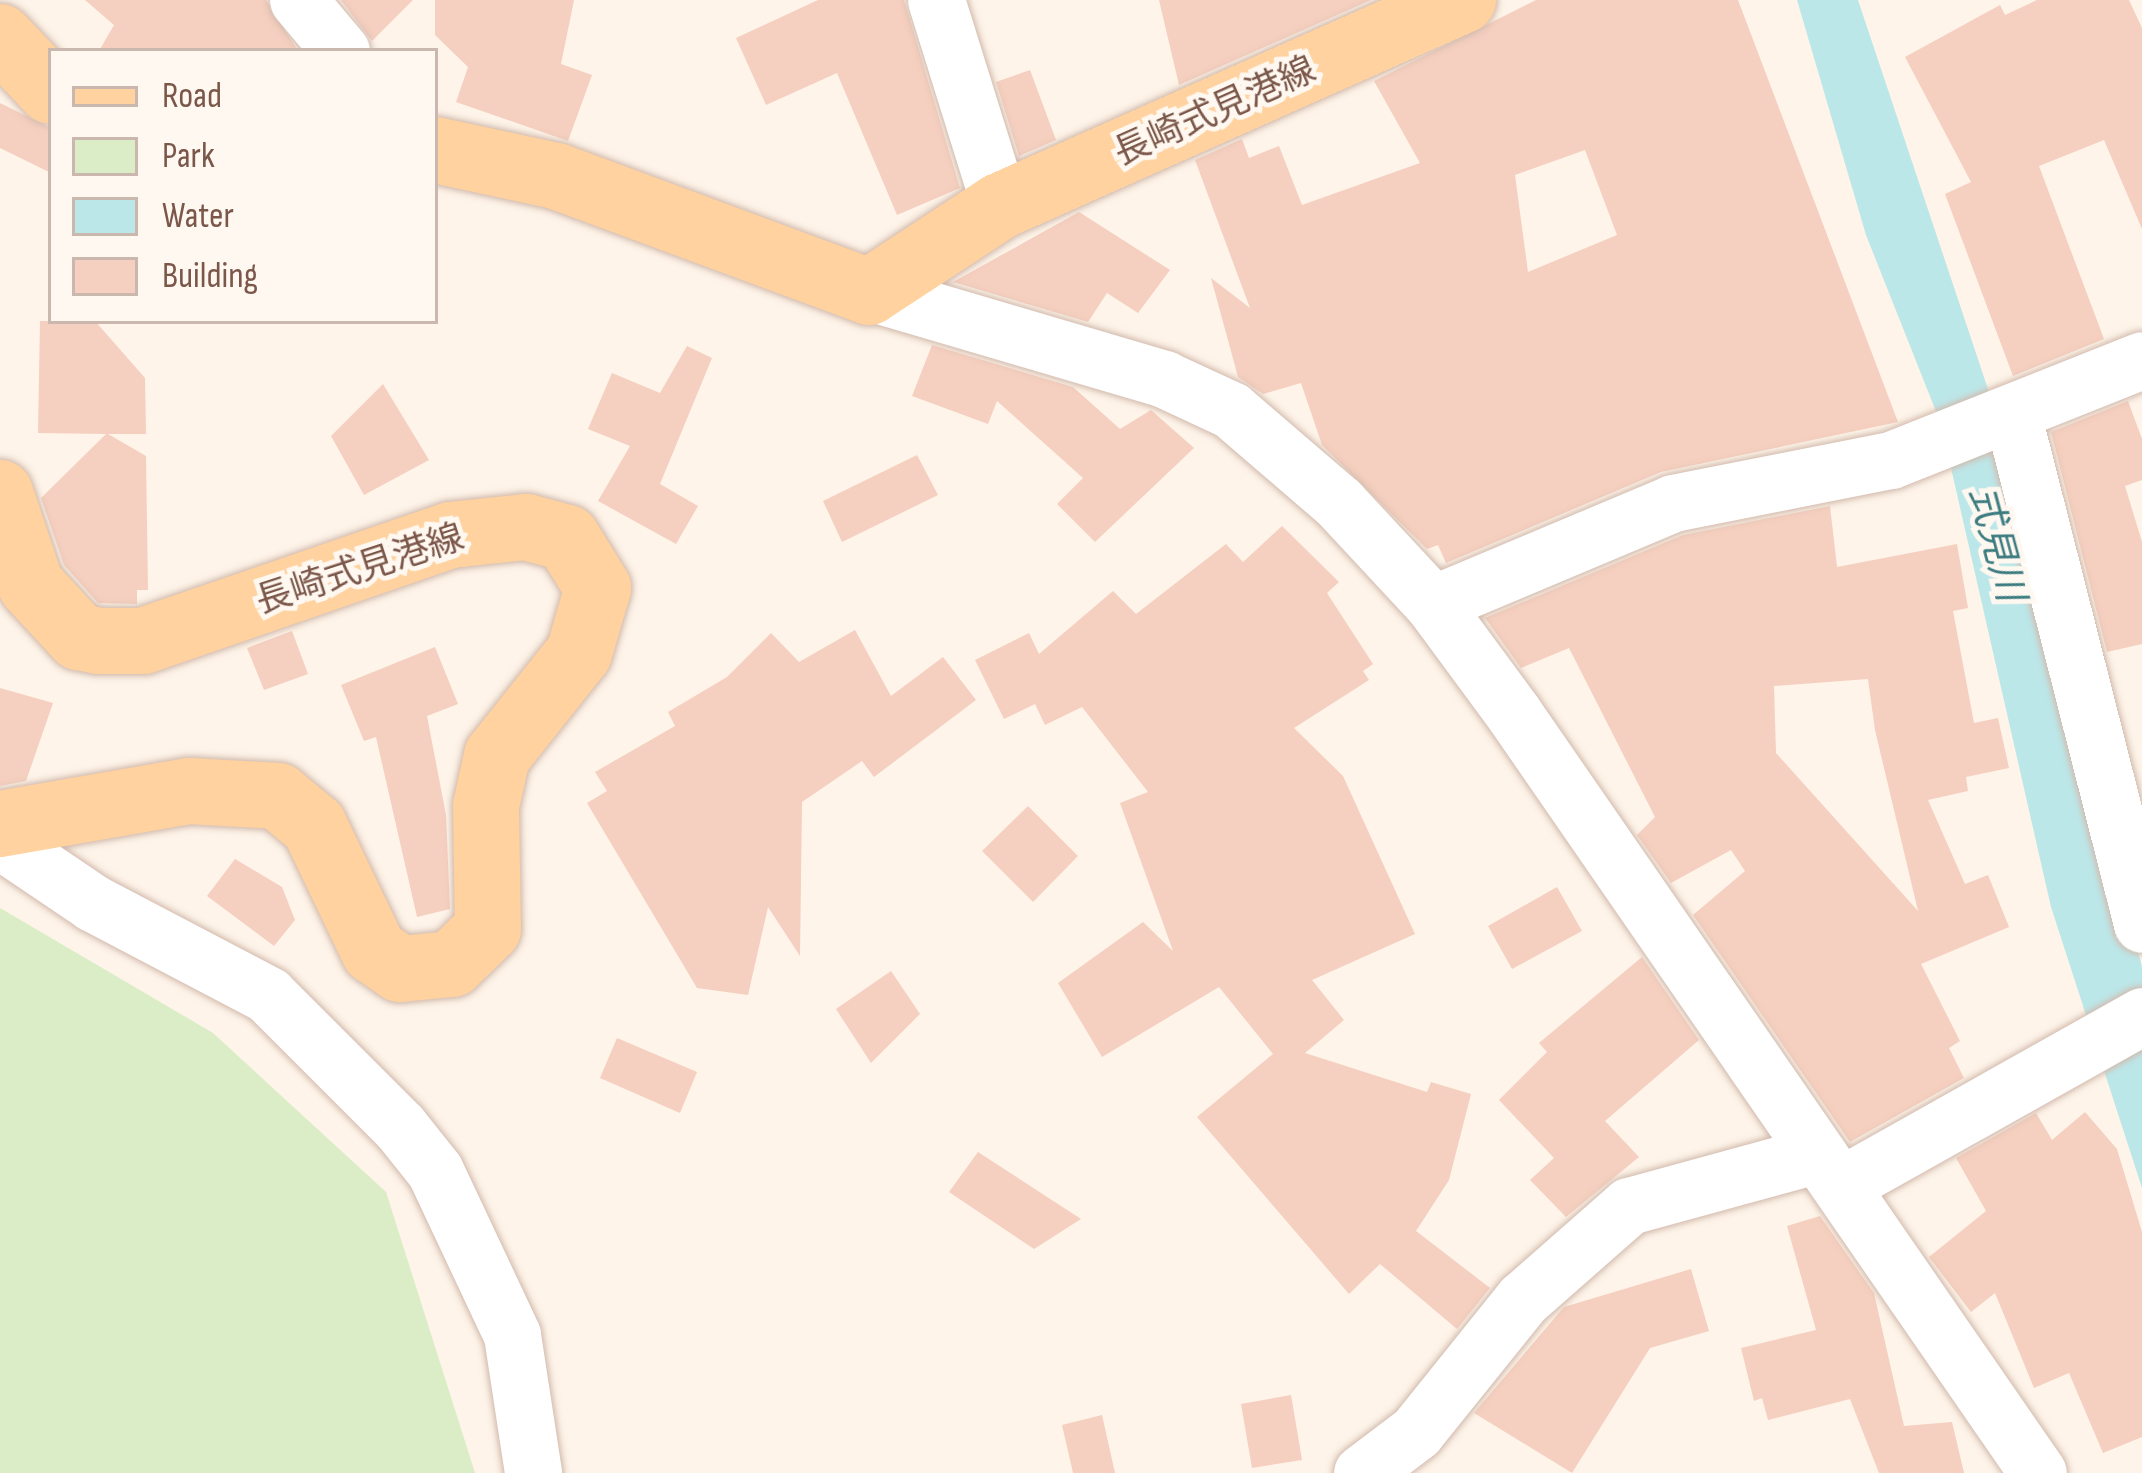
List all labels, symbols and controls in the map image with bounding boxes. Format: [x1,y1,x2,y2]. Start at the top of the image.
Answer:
legend [48,48,438,324]
street label: 長崎式見港線 [1108,48,1322,176]
text: Road [162,75,222,118]
text: Park [162,135,215,178]
text: Water [162,195,234,238]
text: Building [162,255,258,298]
water label: 式見川 [1957,481,2033,607]
street label: 長崎式見港線 [251,516,469,624]

